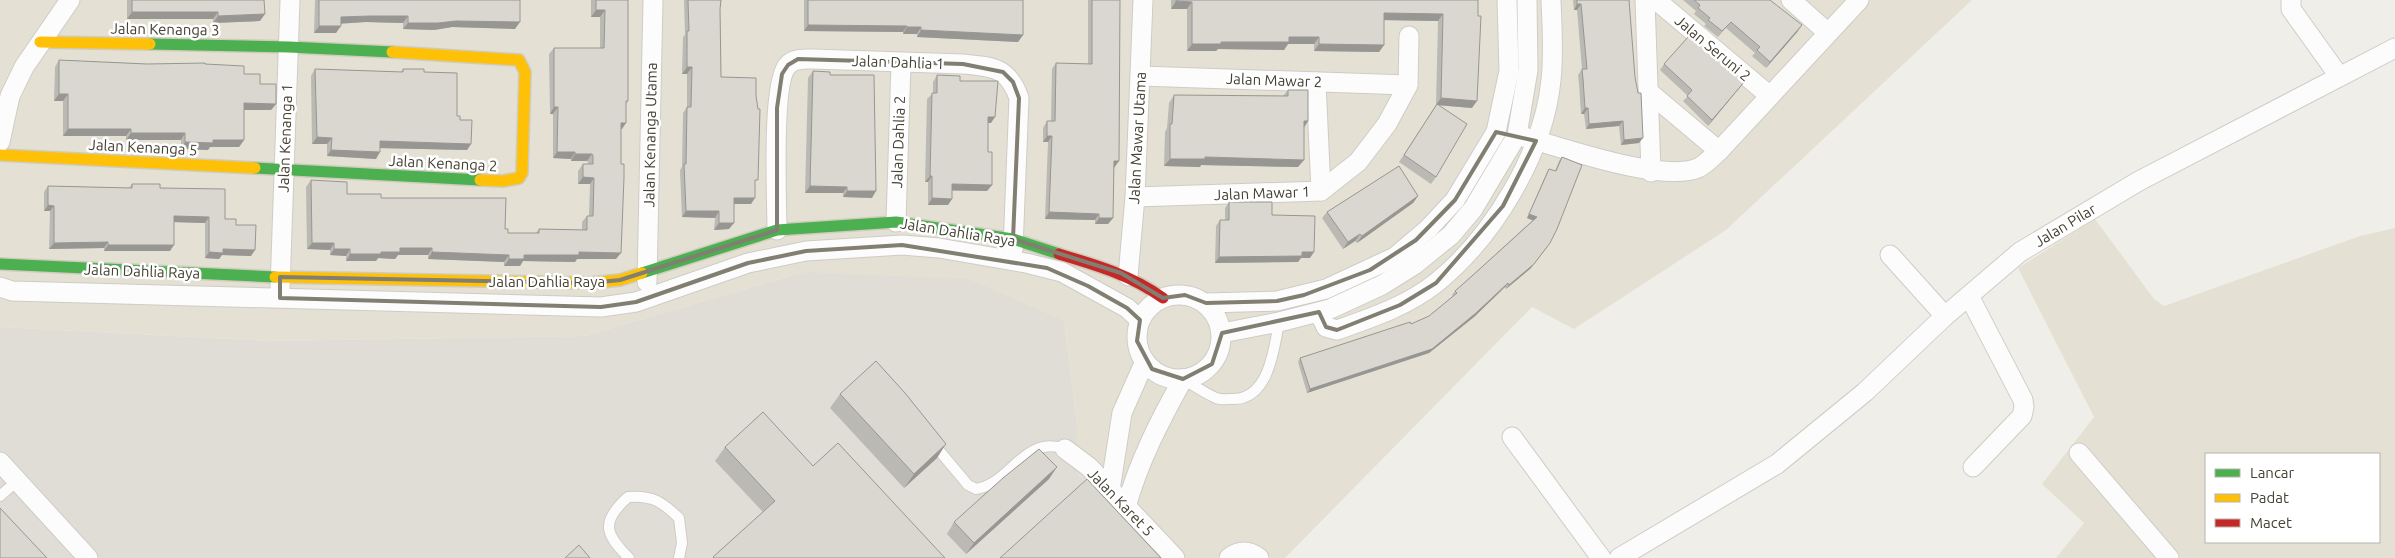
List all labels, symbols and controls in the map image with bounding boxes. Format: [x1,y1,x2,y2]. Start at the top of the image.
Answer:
street label: Jalan Seruni 2 [1672,12,1754,84]
street label: Jalan Kenanga 3 [110,20,220,38]
street label: Jalan Dahlia 1 [851,52,945,72]
street label: Jalan Kenanga Utama [640,62,660,208]
street label: Jalan Mawar 2 [1226,70,1322,90]
street label: Jalan Mawar Utama [1125,71,1149,205]
street label: Jalan Kenanga 1 [275,83,295,193]
street label: Jalan Dahlia 2 [888,95,908,189]
street label: Jalan Kenanga 5 [88,136,198,158]
street label: Jalan Kenanga 2 [388,152,498,174]
street label: Jalan Mawar 1 [1214,183,1310,203]
street label: Jalan Pilar [2031,200,2099,250]
street label: Jalan Dahlia Raya [899,215,1017,249]
street label: Jalan Dahlia Raya [84,260,200,282]
street label: Jalan Dahlia Raya [489,273,605,290]
legend [2205,453,2380,543]
text: Lancar [2250,464,2295,481]
street label: Jalan Karet 5 [1085,465,1157,539]
text: Padat [2250,489,2289,506]
text: Macet [2250,514,2292,531]

